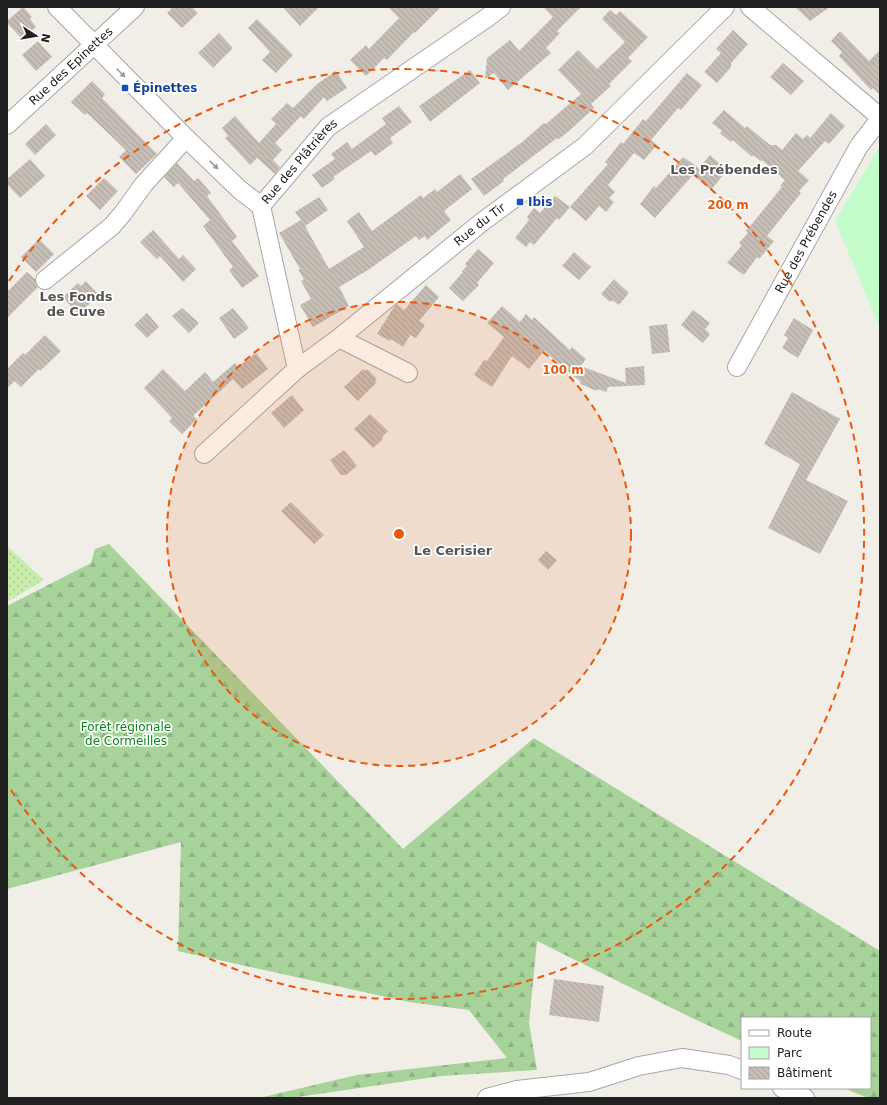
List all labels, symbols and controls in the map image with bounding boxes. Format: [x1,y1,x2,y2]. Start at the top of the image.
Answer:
north arrow [16,16,56,56]
street label: Rue des Epinettes [26,24,116,108]
text: N [38,32,53,44]
one-way arrow [117,68,126,78]
place label: Épinettes [133,80,197,95]
marker: Épinettes [120,83,130,93]
street label: Rue des Plâtrières [259,116,340,207]
one-way arrow [209,160,218,169]
district label: Les Prébendes [670,162,778,177]
street label: Rue des Prébendes [772,188,840,295]
place label: Ibis [528,195,552,209]
marker: Ibis [515,197,525,207]
text: 200 m [707,198,749,212]
street label: Rue du Tir [451,200,508,249]
district label: Les Fonds de Cuve [40,289,113,319]
text: 100 m [542,363,584,377]
centre of rings [392,527,406,541]
district label: Le Cerisier [414,543,493,558]
park label: Forêt régionale de Cormeilles [81,720,171,748]
legend [741,1017,871,1089]
text: Route [777,1026,812,1040]
text: Parc [777,1046,802,1060]
text: Bâtiment [777,1066,832,1080]

